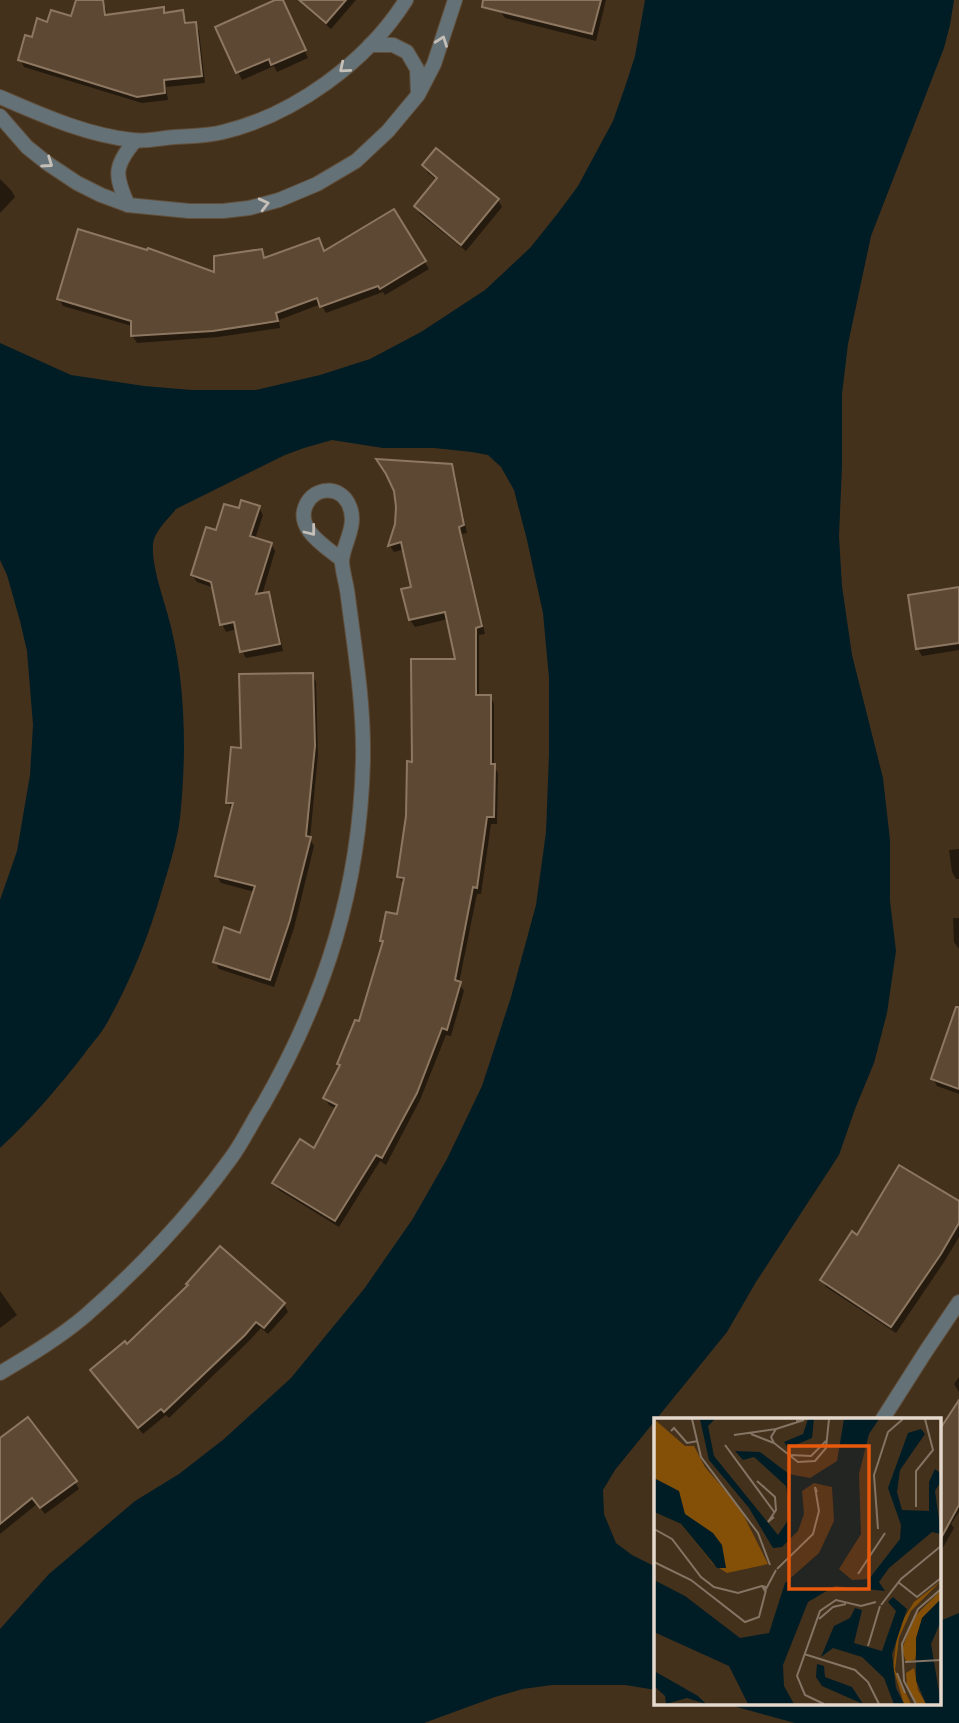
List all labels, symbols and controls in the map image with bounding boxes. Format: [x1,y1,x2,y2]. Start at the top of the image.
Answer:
one-way arrow [434,35,448,47]
one-way arrow [339,60,352,72]
one-way arrow [40,155,53,168]
one-way arrow [258,198,270,212]
one-way arrow [303,524,316,536]
inset map [654,1418,942,1706]

